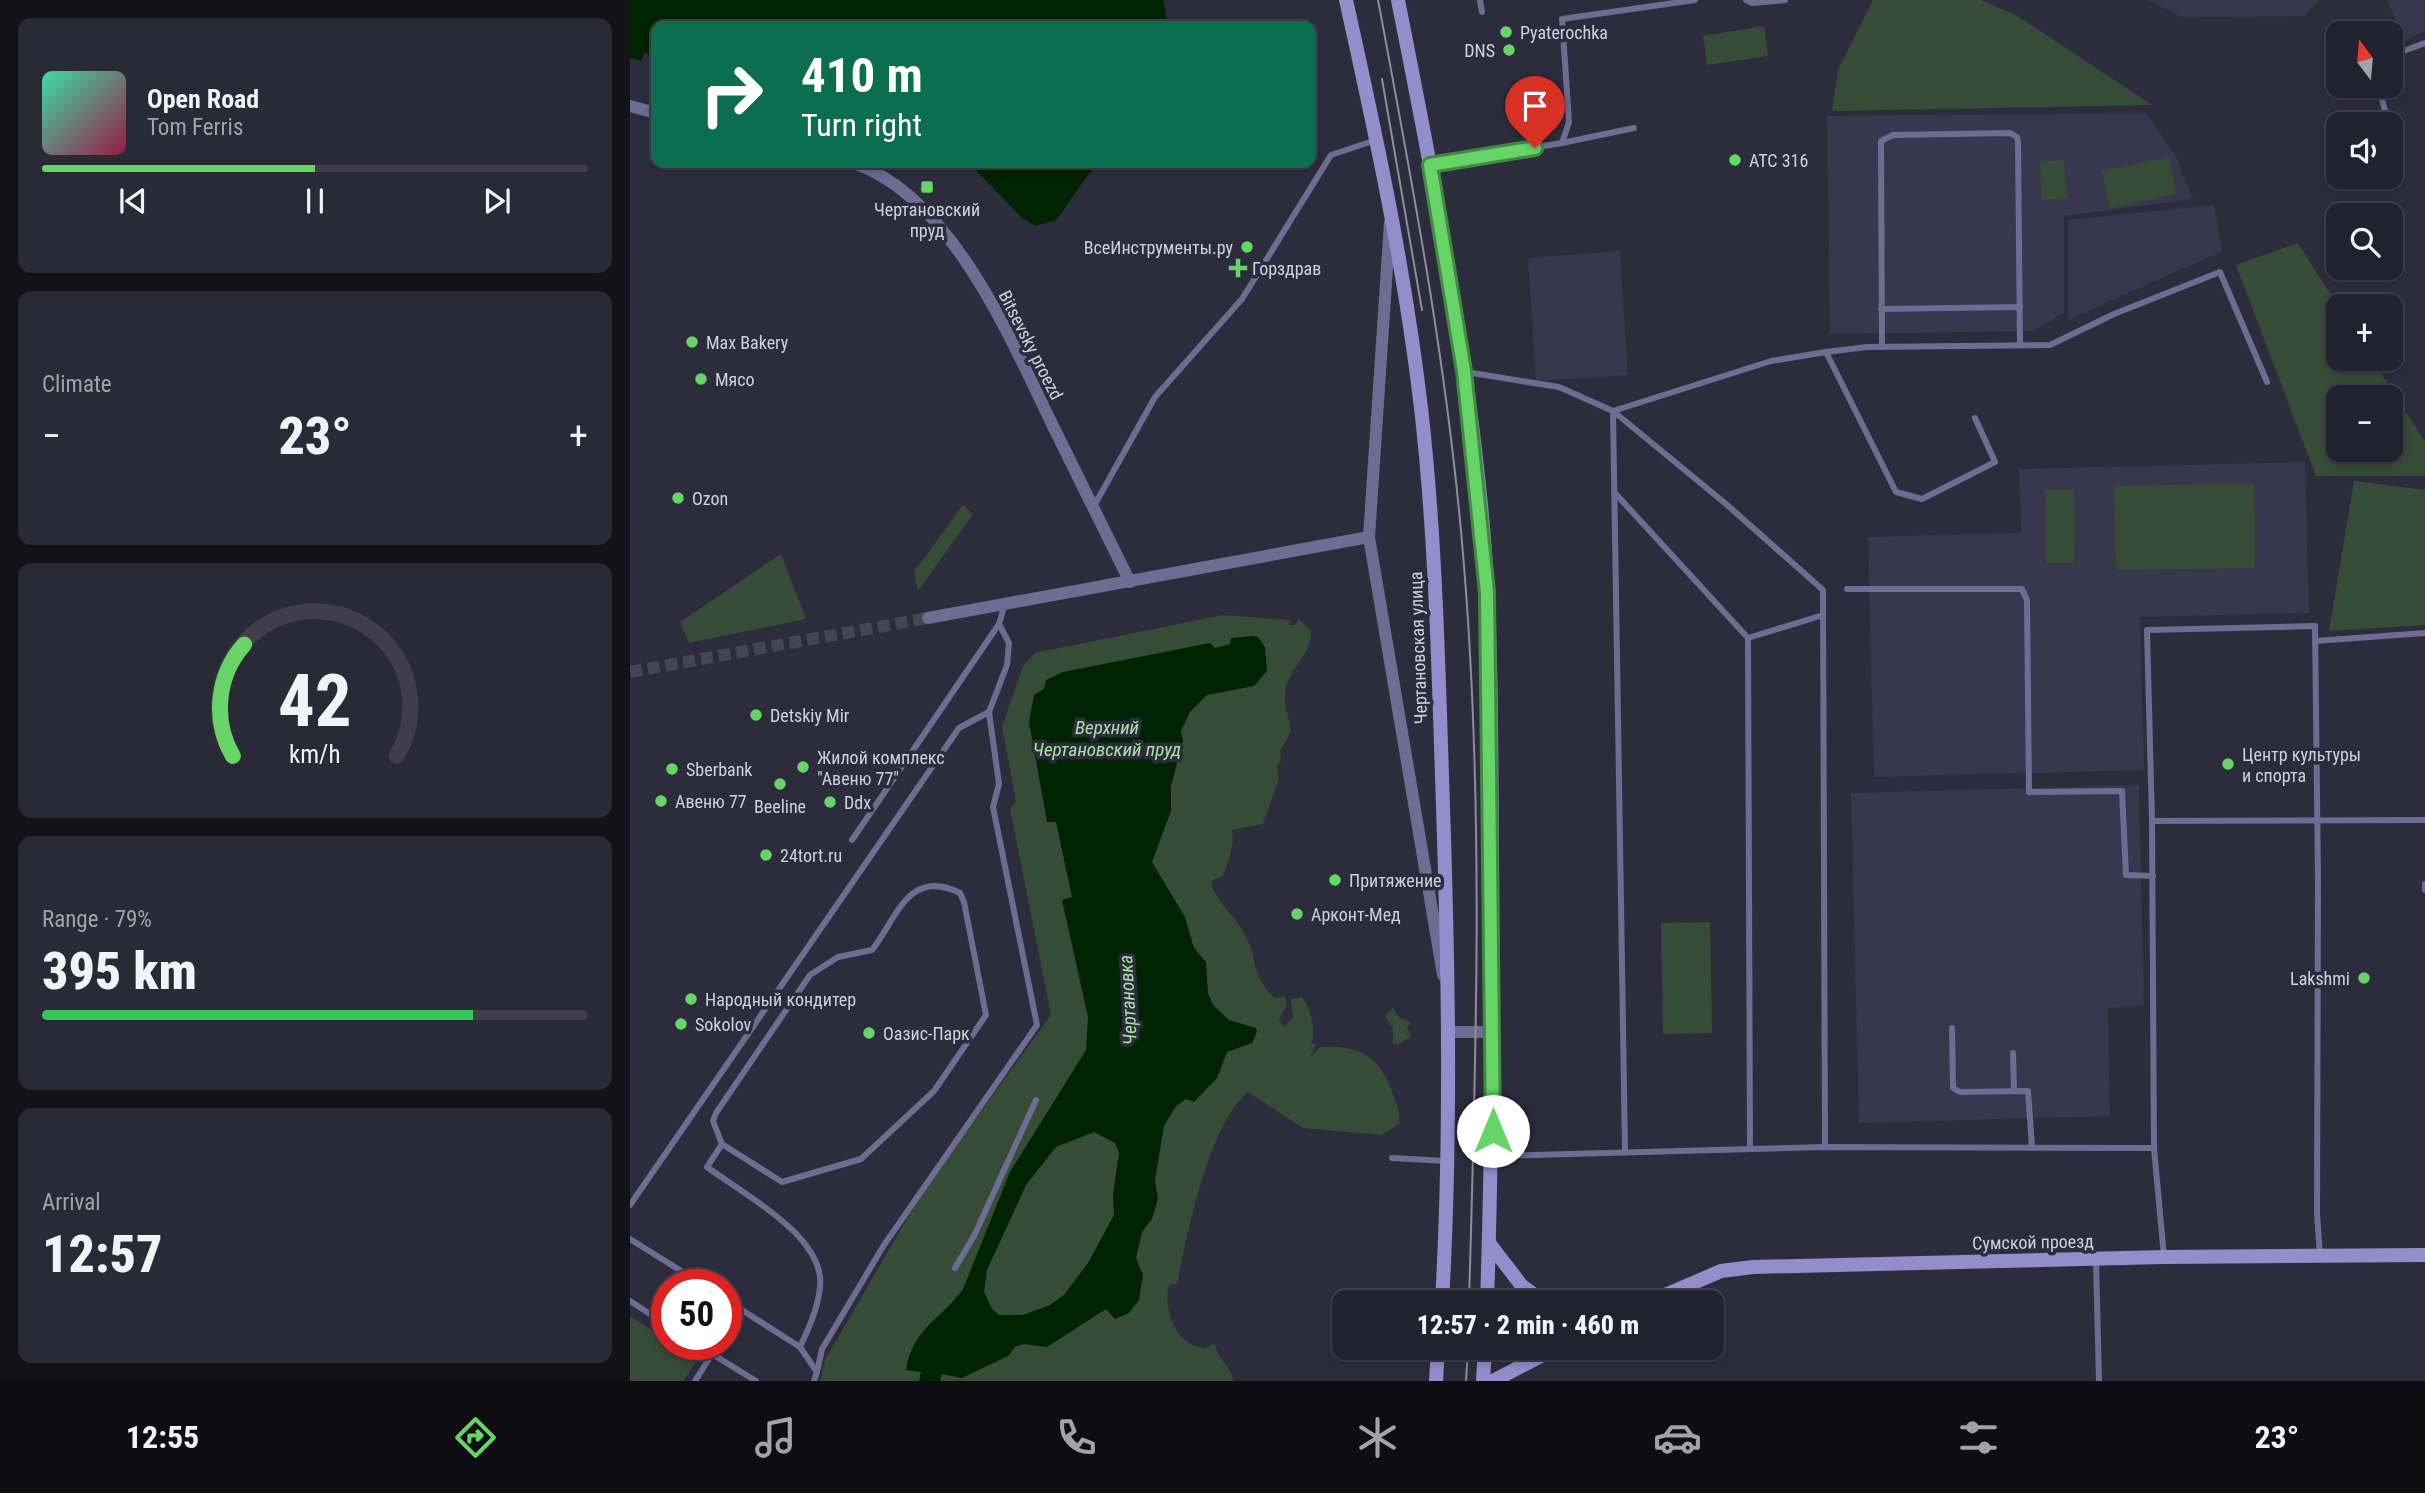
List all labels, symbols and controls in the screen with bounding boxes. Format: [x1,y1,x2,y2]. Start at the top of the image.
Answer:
north arrow [2326,21,2403,98]
map controls [2326,21,2403,462]
place label: Pyaterochka [1520,22,1608,43]
marker: Pyaterochka [1498,24,1514,40]
place label: DNS [1464,40,1495,61]
marker: DNS [1501,42,1517,58]
text: 410 m [801,47,923,104]
icon: right [686,49,777,140]
pin [1505,76,1565,148]
text: Open Road [147,84,259,114]
icon: arrive [1516,87,1554,125]
text: Turn right [801,106,922,144]
button: sound [2326,112,2403,189]
text: Tom Ferris [147,114,243,141]
place label: АТС 316 [1749,150,1808,171]
marker: АТС 316 [1727,152,1743,168]
marker: Чертановский пруд [919,179,935,195]
icon: previous [114,182,152,220]
icon: pause [296,182,334,220]
icon: next [478,182,516,220]
place label: Чертановский пруд [874,199,980,241]
button: search [2326,203,2403,280]
place label: ВсеИнструменты.ру [1084,237,1233,258]
marker: ВсеИнструменты.ру [1239,239,1255,255]
place label: Горздрав [1252,258,1321,279]
marker: Горздрав [1230,260,1246,276]
street label: Bitsevsky proezd [994,287,1068,403]
button: + [2326,294,2403,371]
place label: Max Bakery [706,332,789,353]
marker: Max Bakery [684,334,700,350]
place label: Мясо [715,369,755,390]
text: Climate [42,371,112,398]
marker: Мясо [693,371,709,387]
button: − [2326,385,2403,462]
text: 23° [278,406,352,467]
text: − [42,414,61,458]
text: + [569,414,588,458]
place label: Ozon [692,488,728,509]
marker: Ozon [670,490,686,506]
street label: Чертановская улица [1405,571,1431,725]
text: 42 [278,659,352,745]
place label: Detskiy Mir [770,705,850,726]
marker: Detskiy Mir [748,707,764,723]
water label: Верхний Чертановский пруд [1033,716,1181,761]
text: km/h [289,740,341,769]
place label: Центр культуры и спорта [2242,744,2361,786]
place label: Жилой комплекс "Авеню 77" [817,747,945,789]
marker: Центр культуры и спорта [2220,756,2236,772]
place label: Sberbank [686,759,752,780]
marker: Жилой комплекс "Авеню 77" [795,759,811,775]
marker: Sberbank [664,761,680,777]
marker: Beeline [772,776,788,792]
place label: Авеню 77 [675,791,747,812]
place label: Ddx [844,792,871,813]
marker: Авеню 77 [653,793,669,809]
marker: Ddx [822,794,838,810]
place label: Beeline [754,796,806,817]
place label: 24tort.ru [780,845,842,866]
marker: 24tort.ru [758,847,774,863]
place label: Притяжение [1349,870,1442,891]
marker: Притяжение [1327,872,1343,888]
place label: Арконт-Мед [1311,904,1401,925]
text: Range · 79% [42,906,152,933]
marker: Арконт-Мед [1289,906,1305,922]
text: 395 km [42,941,197,1002]
water label: Чертановка [1114,954,1142,1046]
place label: Lakshmi [2290,968,2350,989]
marker: Lakshmi [2356,970,2372,986]
place label: Народный кондитер [705,989,856,1010]
marker: Народный кондитер [683,991,699,1007]
place label: Sokolov [695,1014,752,1035]
marker: Sokolov [673,1016,689,1032]
place label: Оазис-Парк [883,1023,970,1044]
marker: Оазис-Парк [861,1025,877,1041]
position arrow [1456,1094,1530,1168]
text: Arrival [42,1189,101,1216]
text: 12:57 [42,1224,162,1285]
street label: Сумской проезд [1972,1230,2094,1254]
speed limit sign: 50 [651,1269,742,1360]
text: 12:57 · 2 min · 460 m [1417,1310,1639,1340]
icon: directions [451,1413,500,1462]
icon: music [751,1413,800,1462]
icon: phone [1052,1413,1101,1462]
icon: climate [1353,1413,1402,1462]
icon: car [1653,1413,1702,1462]
icon: filters [1954,1413,2003,1462]
text: 12:55 [126,1418,199,1456]
text: 23° [2254,1418,2299,1456]

